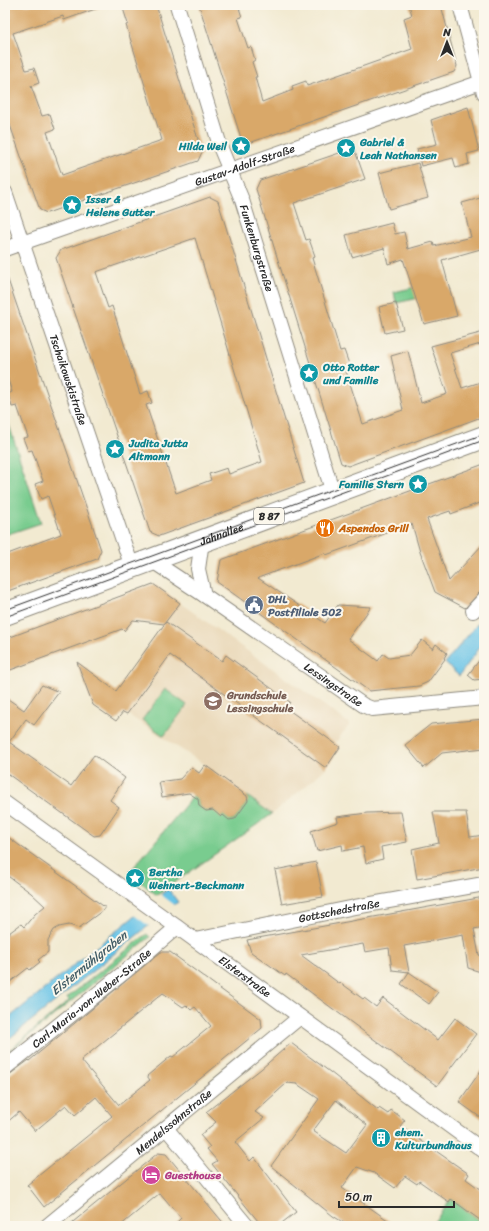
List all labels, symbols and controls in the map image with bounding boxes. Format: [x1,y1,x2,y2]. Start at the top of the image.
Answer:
north arrow [427,22,467,62]
text: N [442,23,451,42]
place label: Gabriel & Leah Nathansen [359,133,437,165]
place icon: Hilda Weil [230,135,252,157]
place label: Hilda Weil [178,137,228,156]
place icon: Gabriel & Leah Nathansen [335,137,357,159]
street label: Gustav-Adolf-Straße [192,139,298,192]
place label: Isser & Helene Gutter [85,190,156,222]
place icon: Isser & Helene Gutter [61,194,83,216]
street label: Funkenburgstraße [234,202,279,295]
street label: Tschaikowskistraße [44,332,92,428]
place label: Otto Rotter und Familie [322,358,380,390]
place icon: Otto Rotter und Familie [298,362,320,384]
place label: Judita Jutta Altmann [128,434,188,466]
place icon: Judita Jutta Altmann [104,438,126,460]
place icon: Familie Stern [407,473,429,495]
place label: Familie Stern [338,475,404,494]
road number: B 87 [254,508,284,524]
restaurant icon: Aspendos Grill [314,517,336,539]
street label: Jahnallee [196,518,247,551]
place label: Aspendos Grill [338,519,410,538]
place label: DHL Postfiliale 502 [268,590,342,622]
public building icon: DHL Postfiliale 502 [243,594,265,616]
street label: Lessingstraße [300,658,367,712]
place label: Grundschule Lessingschule [226,686,294,718]
school or university icon: Grundschule Lessingschule [202,690,224,712]
place label: Bertha Wehnert-Beckmann [149,863,244,895]
place icon: Bertha Wehnert-Beckmann [124,867,146,889]
street label: Gottschedstraße [297,894,381,928]
water label: Elstermühlgraben [46,924,133,1001]
street label: Carl-Maria-von-Weber-Straße [28,944,156,1053]
street label: Elsterstraße [214,951,276,1003]
street label: Mendelssohnstraße [131,1084,217,1160]
place label: ehem. Kulturbundhaus [394,1123,473,1155]
building icon: ehem. Kulturbundhaus [370,1127,392,1149]
hotel icon: Guesthouse [140,1164,162,1186]
place label: Guesthouse [164,1166,221,1185]
scale bar [339,1183,454,1209]
text: 50 m [345,1186,372,1208]

